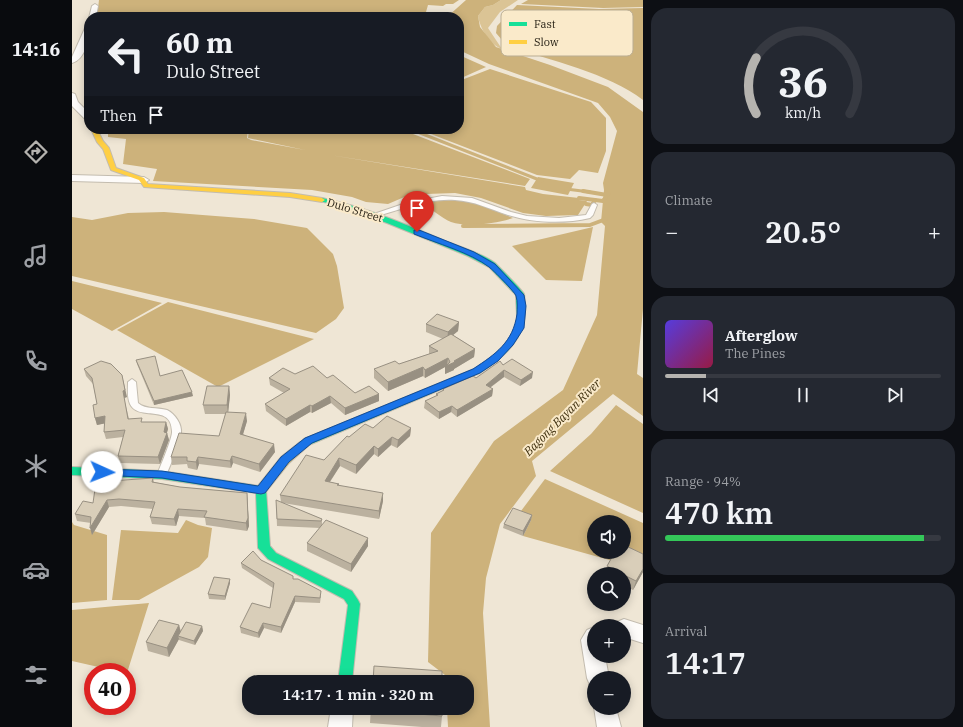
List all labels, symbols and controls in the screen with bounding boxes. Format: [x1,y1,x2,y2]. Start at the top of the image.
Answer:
legend [501,10,633,56]
text: Fast [534,17,556,31]
text: 60 m [166,24,233,61]
icon: left [100,28,152,80]
text: Slow [534,35,559,49]
text: 14:16 [12,38,60,61]
text: 36 [778,54,828,108]
text: Dulo Street [166,60,260,83]
text: km/h [785,102,821,121]
icon: arrive [145,104,167,126]
text: Then [100,106,137,125]
icon: directions [22,138,50,166]
pin [400,191,434,232]
text: Climate [665,192,712,209]
street label: Dulo Street [325,195,385,225]
icon: arrive [406,197,428,219]
text: 20.5° [765,212,841,251]
text: − [665,217,678,246]
text: + [928,217,941,246]
icon: music [22,242,50,270]
text: Afterglow [725,326,798,345]
text: The Pines [725,345,785,362]
icon: phone [22,347,50,375]
water label: Bagong Bayan River [520,375,604,459]
icon: previous [700,384,722,406]
icon: pause [792,384,814,406]
icon: next [884,384,906,406]
position arrow [81,451,123,493]
icon: climate [22,452,50,480]
text: Range · 94% [665,473,741,490]
text: 470 km [665,493,773,532]
map controls [587,515,631,715]
button: sound [587,515,631,559]
icon: car [22,556,50,584]
button: search [587,567,631,611]
button: + [587,619,631,663]
text: Arrival [665,623,707,640]
text: 14:17 [665,643,746,682]
icon: filters [22,661,50,689]
speed limit sign: 40 [84,663,136,715]
button: − [587,671,631,715]
text: 14:17 · 1 min · 320 m [282,685,434,704]

